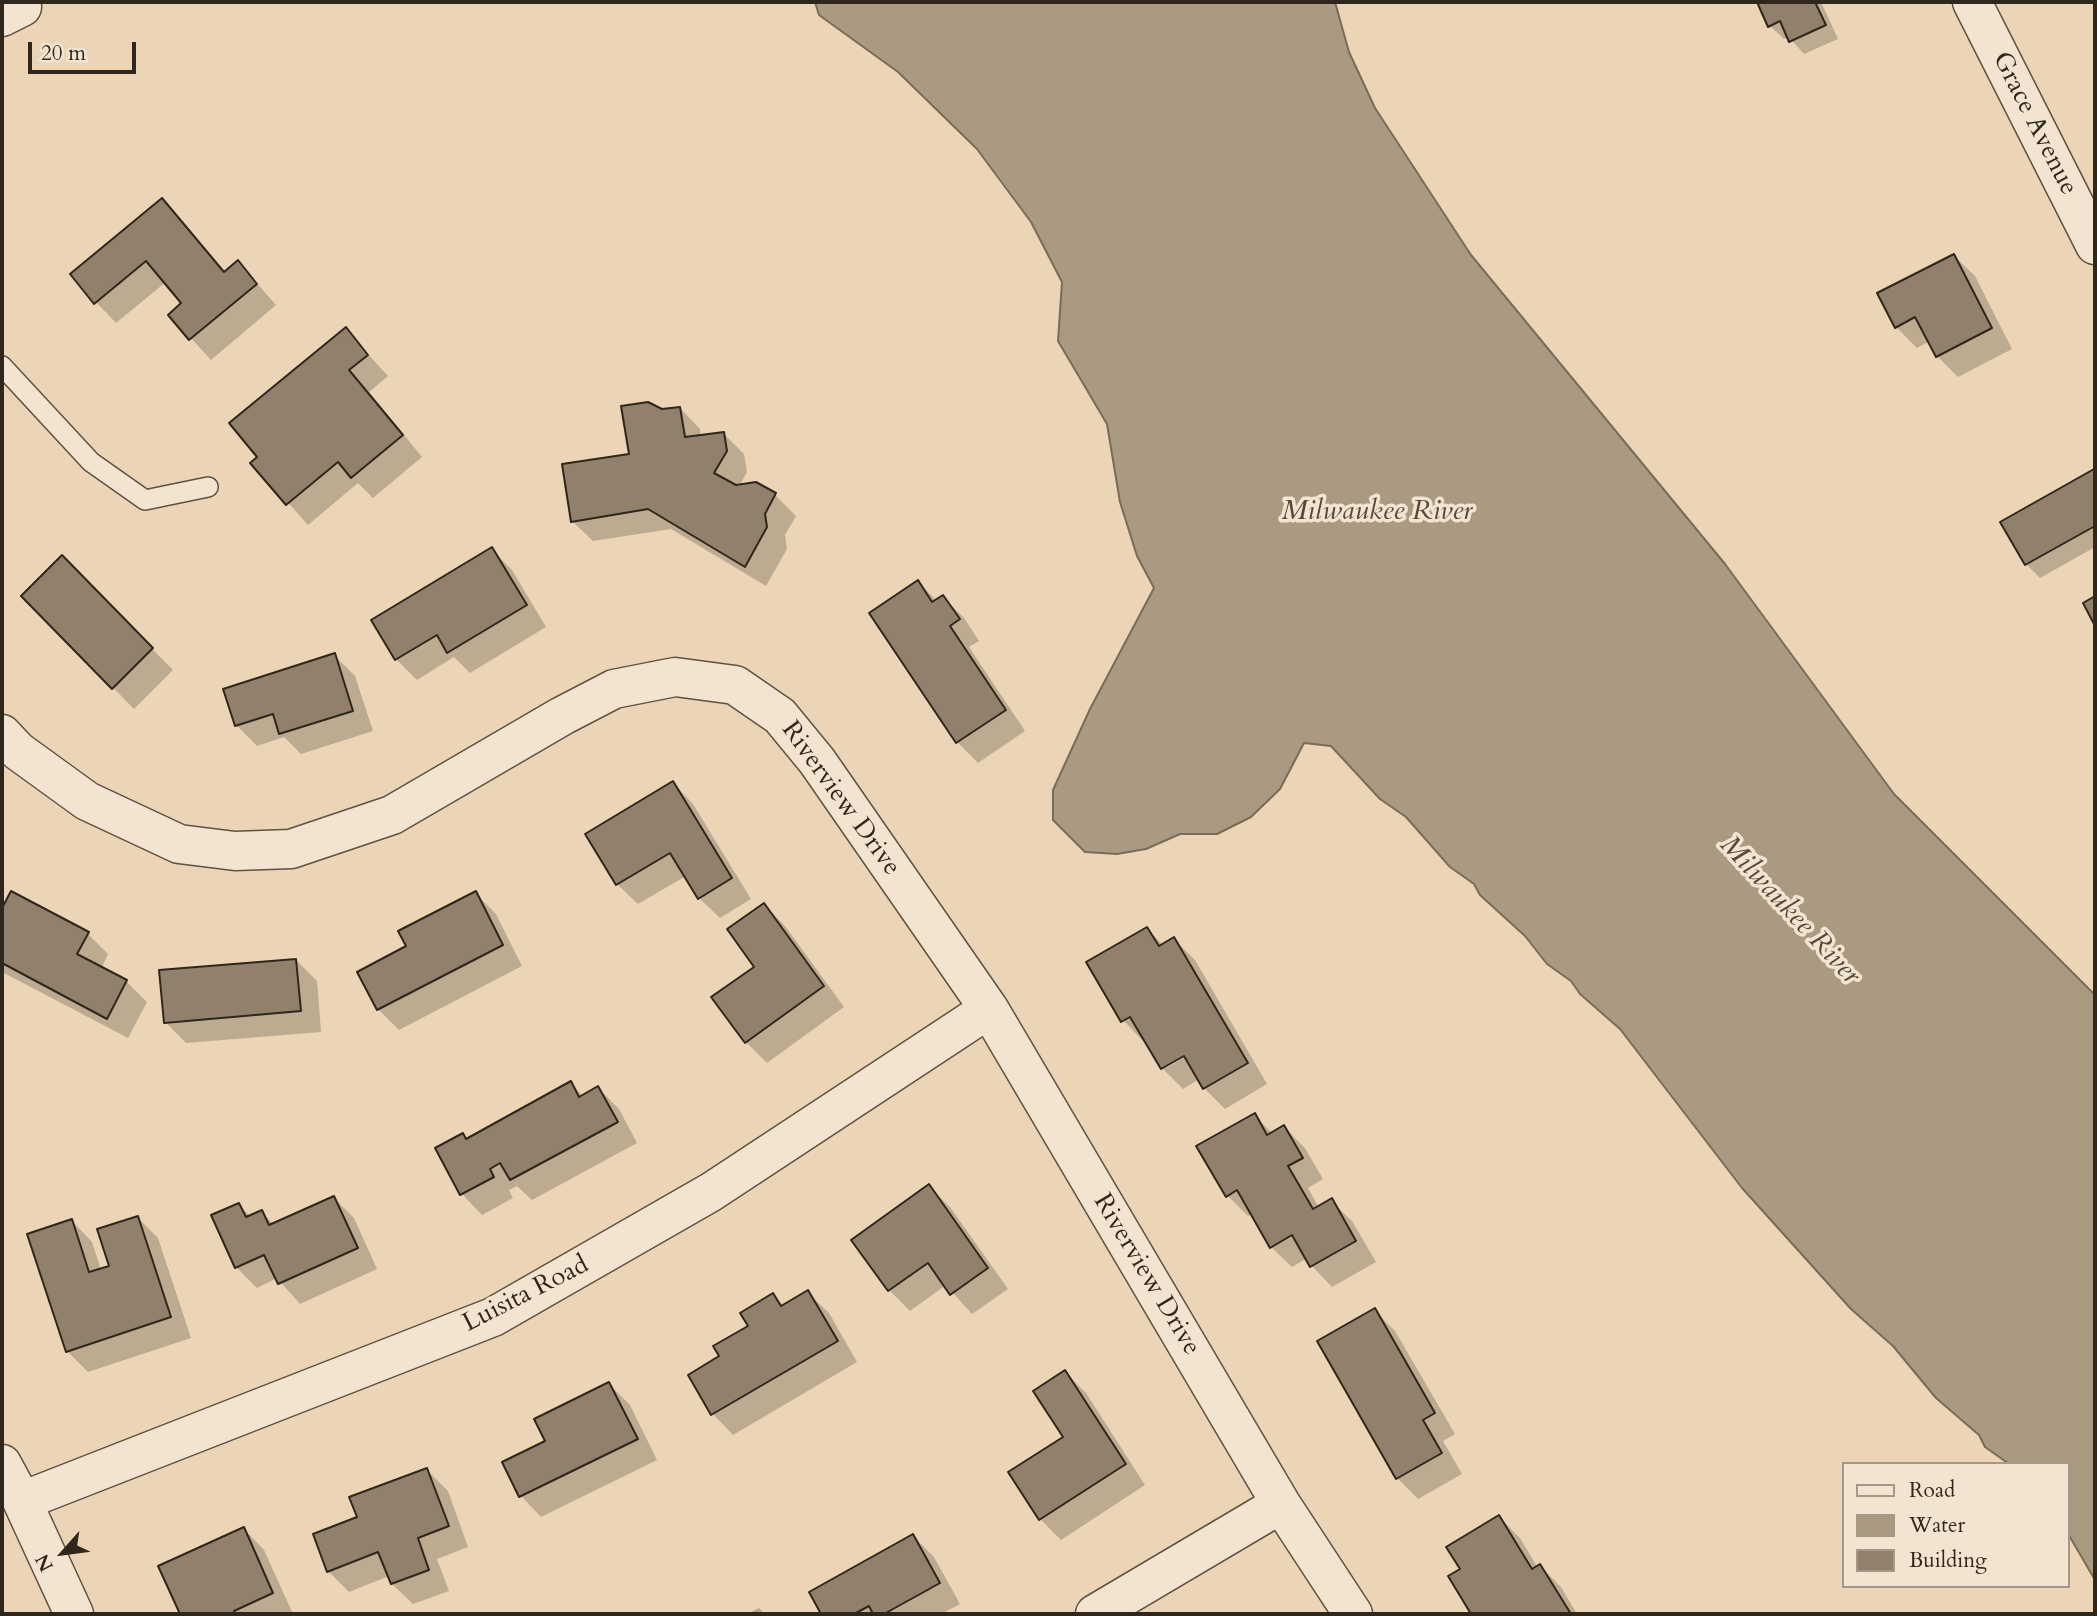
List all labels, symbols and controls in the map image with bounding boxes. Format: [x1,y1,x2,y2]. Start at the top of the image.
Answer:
scale bar [32,28,140,72]
text: 20 m [41,39,86,68]
street label: Grace Avenue [1985,47,2083,201]
water label: Milwaukee River [1282,496,1472,530]
street label: Riverview Drive [774,716,906,882]
water label: Milwaukee River [1712,830,1866,992]
street label: Riverview Drive [1086,1189,1206,1361]
street label: Luisita Road [458,1250,594,1340]
legend [1842,1462,2069,1588]
text: Road [1909,1476,1955,1505]
text: Water [1909,1511,1965,1540]
north arrow [28,1518,98,1588]
text: Building [1909,1546,1987,1575]
text: N [29,1549,60,1576]

